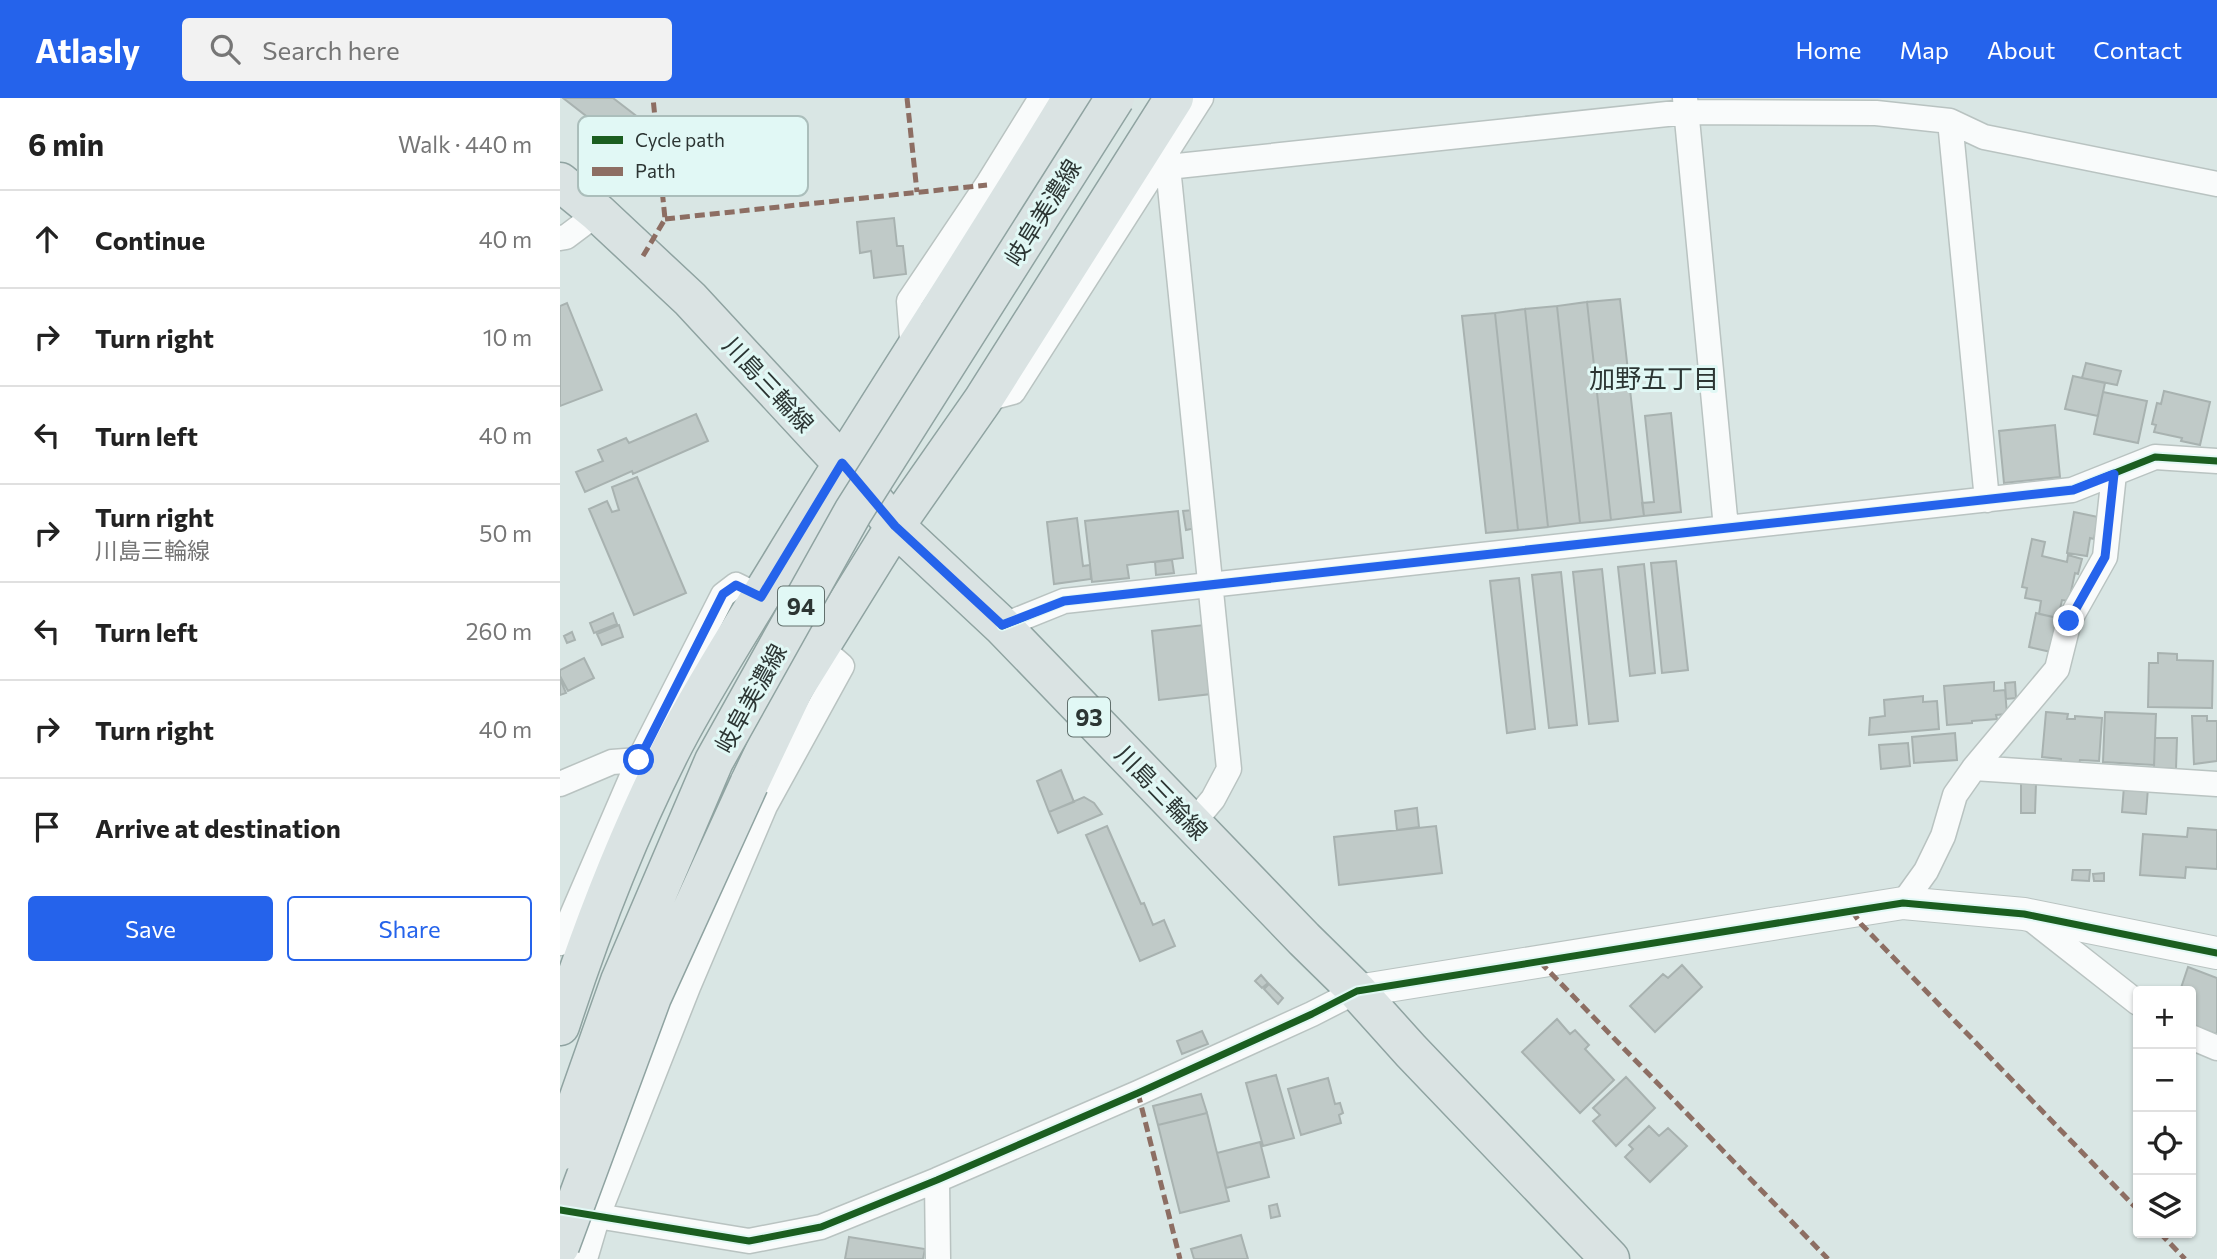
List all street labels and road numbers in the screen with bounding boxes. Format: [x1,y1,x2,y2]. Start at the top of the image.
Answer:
street label: 岐阜美濃線 [998,153,1086,271]
street label: 川島三輪線 [717,330,821,438]
road number: 94 [778,586,824,626]
street label: 岐阜美濃線 [708,638,792,758]
road number: 93 [1068,698,1110,736]
street label: 川島三輪線 [1110,739,1214,845]

